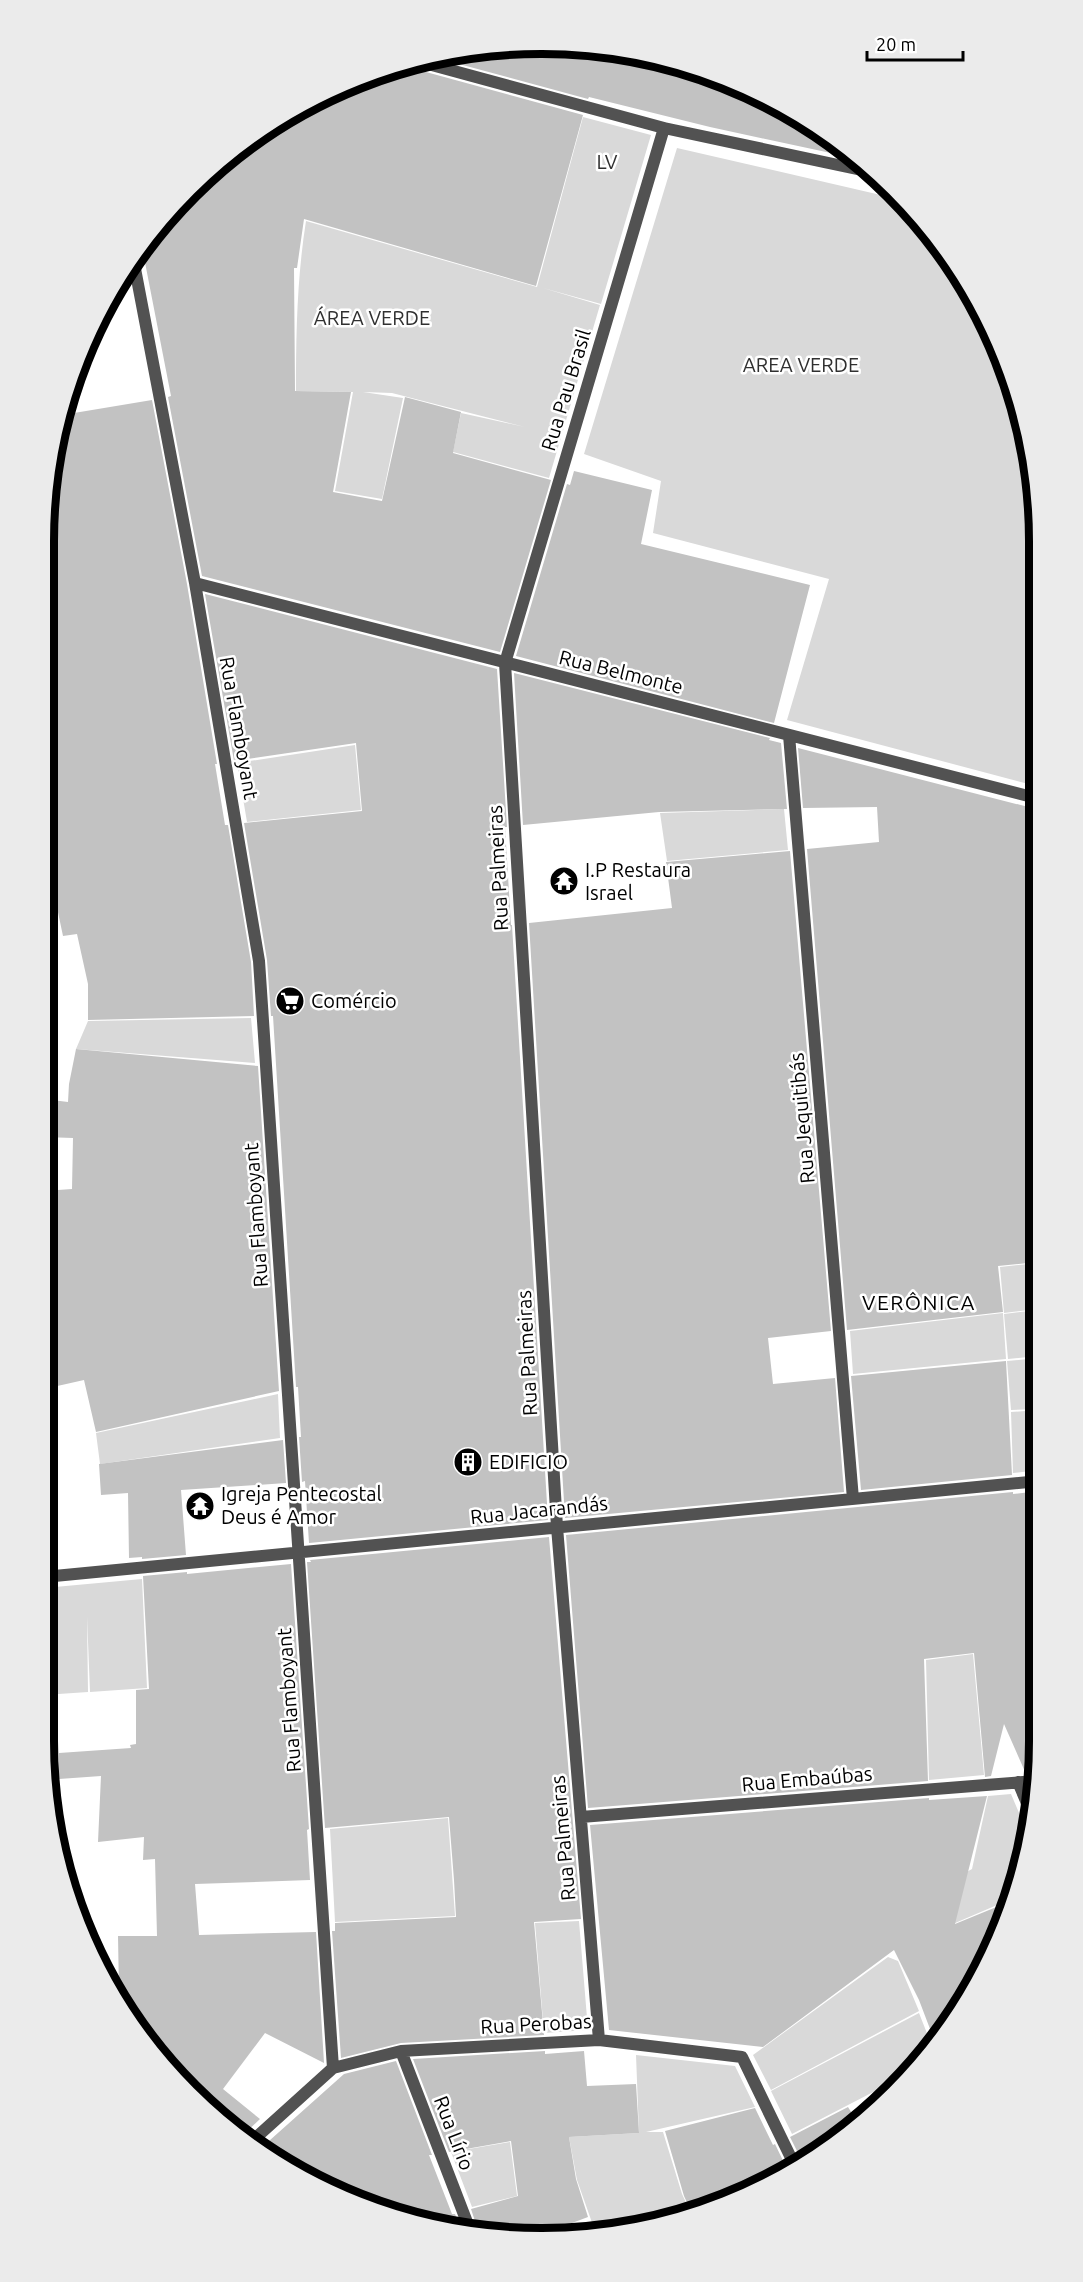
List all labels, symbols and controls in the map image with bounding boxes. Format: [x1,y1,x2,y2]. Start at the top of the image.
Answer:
scale bar [867,24,963,62]
text: 20 m [876,34,916,54]
park label: LV [596,150,618,173]
park label: ÁREA VERDE [314,306,430,329]
street label: Rua Pau Brasil [536,326,595,454]
park label: AREA VERDE [743,353,859,376]
street label: Rua Belmonte [557,645,686,698]
street label: Rua Flamboyant [216,655,263,801]
street label: Rua Palmeiras [483,805,512,931]
place label: I.P Restaura Israel [585,858,691,904]
temple icon: I.P Restaura Israel [548,865,580,897]
supermarket icon: Comércio [274,985,306,1017]
place label: Comércio [311,989,397,1012]
street label: Rua Jequitibás [784,1052,819,1184]
street label: Rua Flamboyant [239,1142,272,1288]
street label: Rua Palmeiras [512,1290,541,1416]
district label: VERÔNICA [862,1290,976,1314]
building icon: EDIFICIO [452,1446,484,1478]
place label: EDIFICIO [489,1450,568,1473]
place label: Igreja Pentecostal Deus é Amor [221,1482,382,1528]
temple icon: Igreja Pentecostal Deus é Amor [184,1490,216,1522]
street label: Rua Jacarandás [469,1491,609,1528]
street label: Rua Flamboyant [272,1627,305,1773]
street label: Rua Embaúbas [741,1761,873,1796]
street label: Rua Palmeiras [546,1774,579,1902]
street label: Rua Perobas [480,2009,592,2038]
street label: Rua Lírio [430,2092,479,2173]

